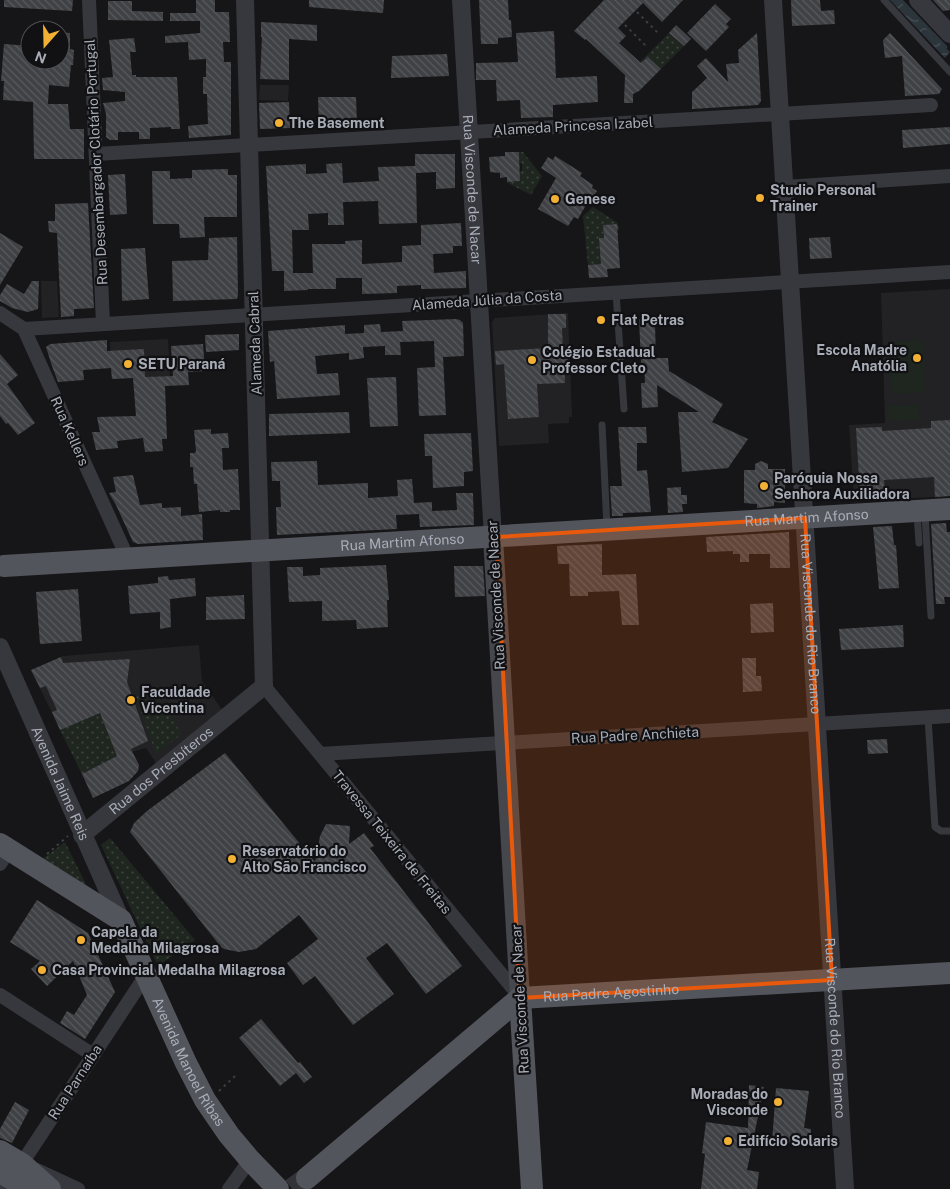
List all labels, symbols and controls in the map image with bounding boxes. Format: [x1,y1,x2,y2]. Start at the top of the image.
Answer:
north arrow [20,20,70,70]
street label: Rua Desembargador Clotário Portugal [82,39,110,285]
text: N [33,48,48,67]
street label: Rua Visconde de Nacar [460,114,485,265]
street label: Alameda Princesa Izabel [493,114,653,138]
place label: The Basement [289,115,385,131]
marker: The Basement [273,117,285,129]
place label: Studio Personal Trainer [770,182,876,214]
place label: Genese [565,191,616,207]
marker: Studio Personal Trainer [754,192,766,204]
marker: Genese [549,193,561,205]
street label: Alameda Júlia da Costa [411,287,563,313]
street label: Alameda Cabral [245,291,265,395]
place label: Flat Petras [611,312,684,328]
marker: Flat Petras [595,314,607,326]
place label: Escola Madre Anatólia [816,342,907,374]
place label: Colégio Estadual Professor Cleto [542,344,656,376]
marker: Escola Madre Anatólia [911,352,923,364]
marker: Colégio Estadual Professor Cleto [526,354,538,366]
place label: SETU Paraná [138,356,225,372]
marker: SETU Paraná [122,358,134,370]
street label: Rua Kellers [48,394,92,468]
place label: Paróquia Nossa Senhora Auxiliadora [774,470,910,502]
marker: Paróquia Nossa Senhora Auxiliadora [758,480,770,492]
street label: Rua Martim Afonso [744,506,869,529]
street label: Rua Visconde de Nacar [484,520,508,670]
street label: Rua Martim Afonso [340,530,465,554]
street label: Rua Visconde do Rio Branco [797,533,824,715]
place label: Faculdade Vicentina [141,684,211,716]
marker: Faculdade Vicentina [125,694,137,706]
street label: Rua dos Presbíteros [106,723,216,818]
street label: Avenida Jaime Reis [28,724,93,843]
street label: Rua Padre Anchieta [571,724,699,746]
street label: Travessa Teixeira de Freitas [329,767,455,917]
place label: Reservatório do Alto São Francisco [242,843,367,875]
marker: Reservatório do Alto São Francisco [226,853,238,865]
place label: Capela da Medalha Milagrosa [91,924,219,956]
street label: Rua Visconde de Nacar [508,924,532,1074]
marker: Capela da Medalha Milagrosa [75,934,87,946]
street label: Rua Visconde do Rio Branco [822,937,849,1119]
place label: Casa Provincial Medalha Milagrosa [52,962,286,978]
marker: Casa Provincial Medalha Milagrosa [36,964,48,976]
street label: Rua Padre Agostinho [542,981,680,1005]
street label: Avenida Manoel Ribas [149,995,228,1129]
street label: Rua Parnaíba [45,1042,105,1122]
place label: Moradas do Visconde [690,1086,768,1118]
marker: Moradas do Visconde [772,1096,784,1108]
place label: Edifício Solaris [738,1133,838,1149]
marker: Edifício Solaris [722,1135,734,1147]

